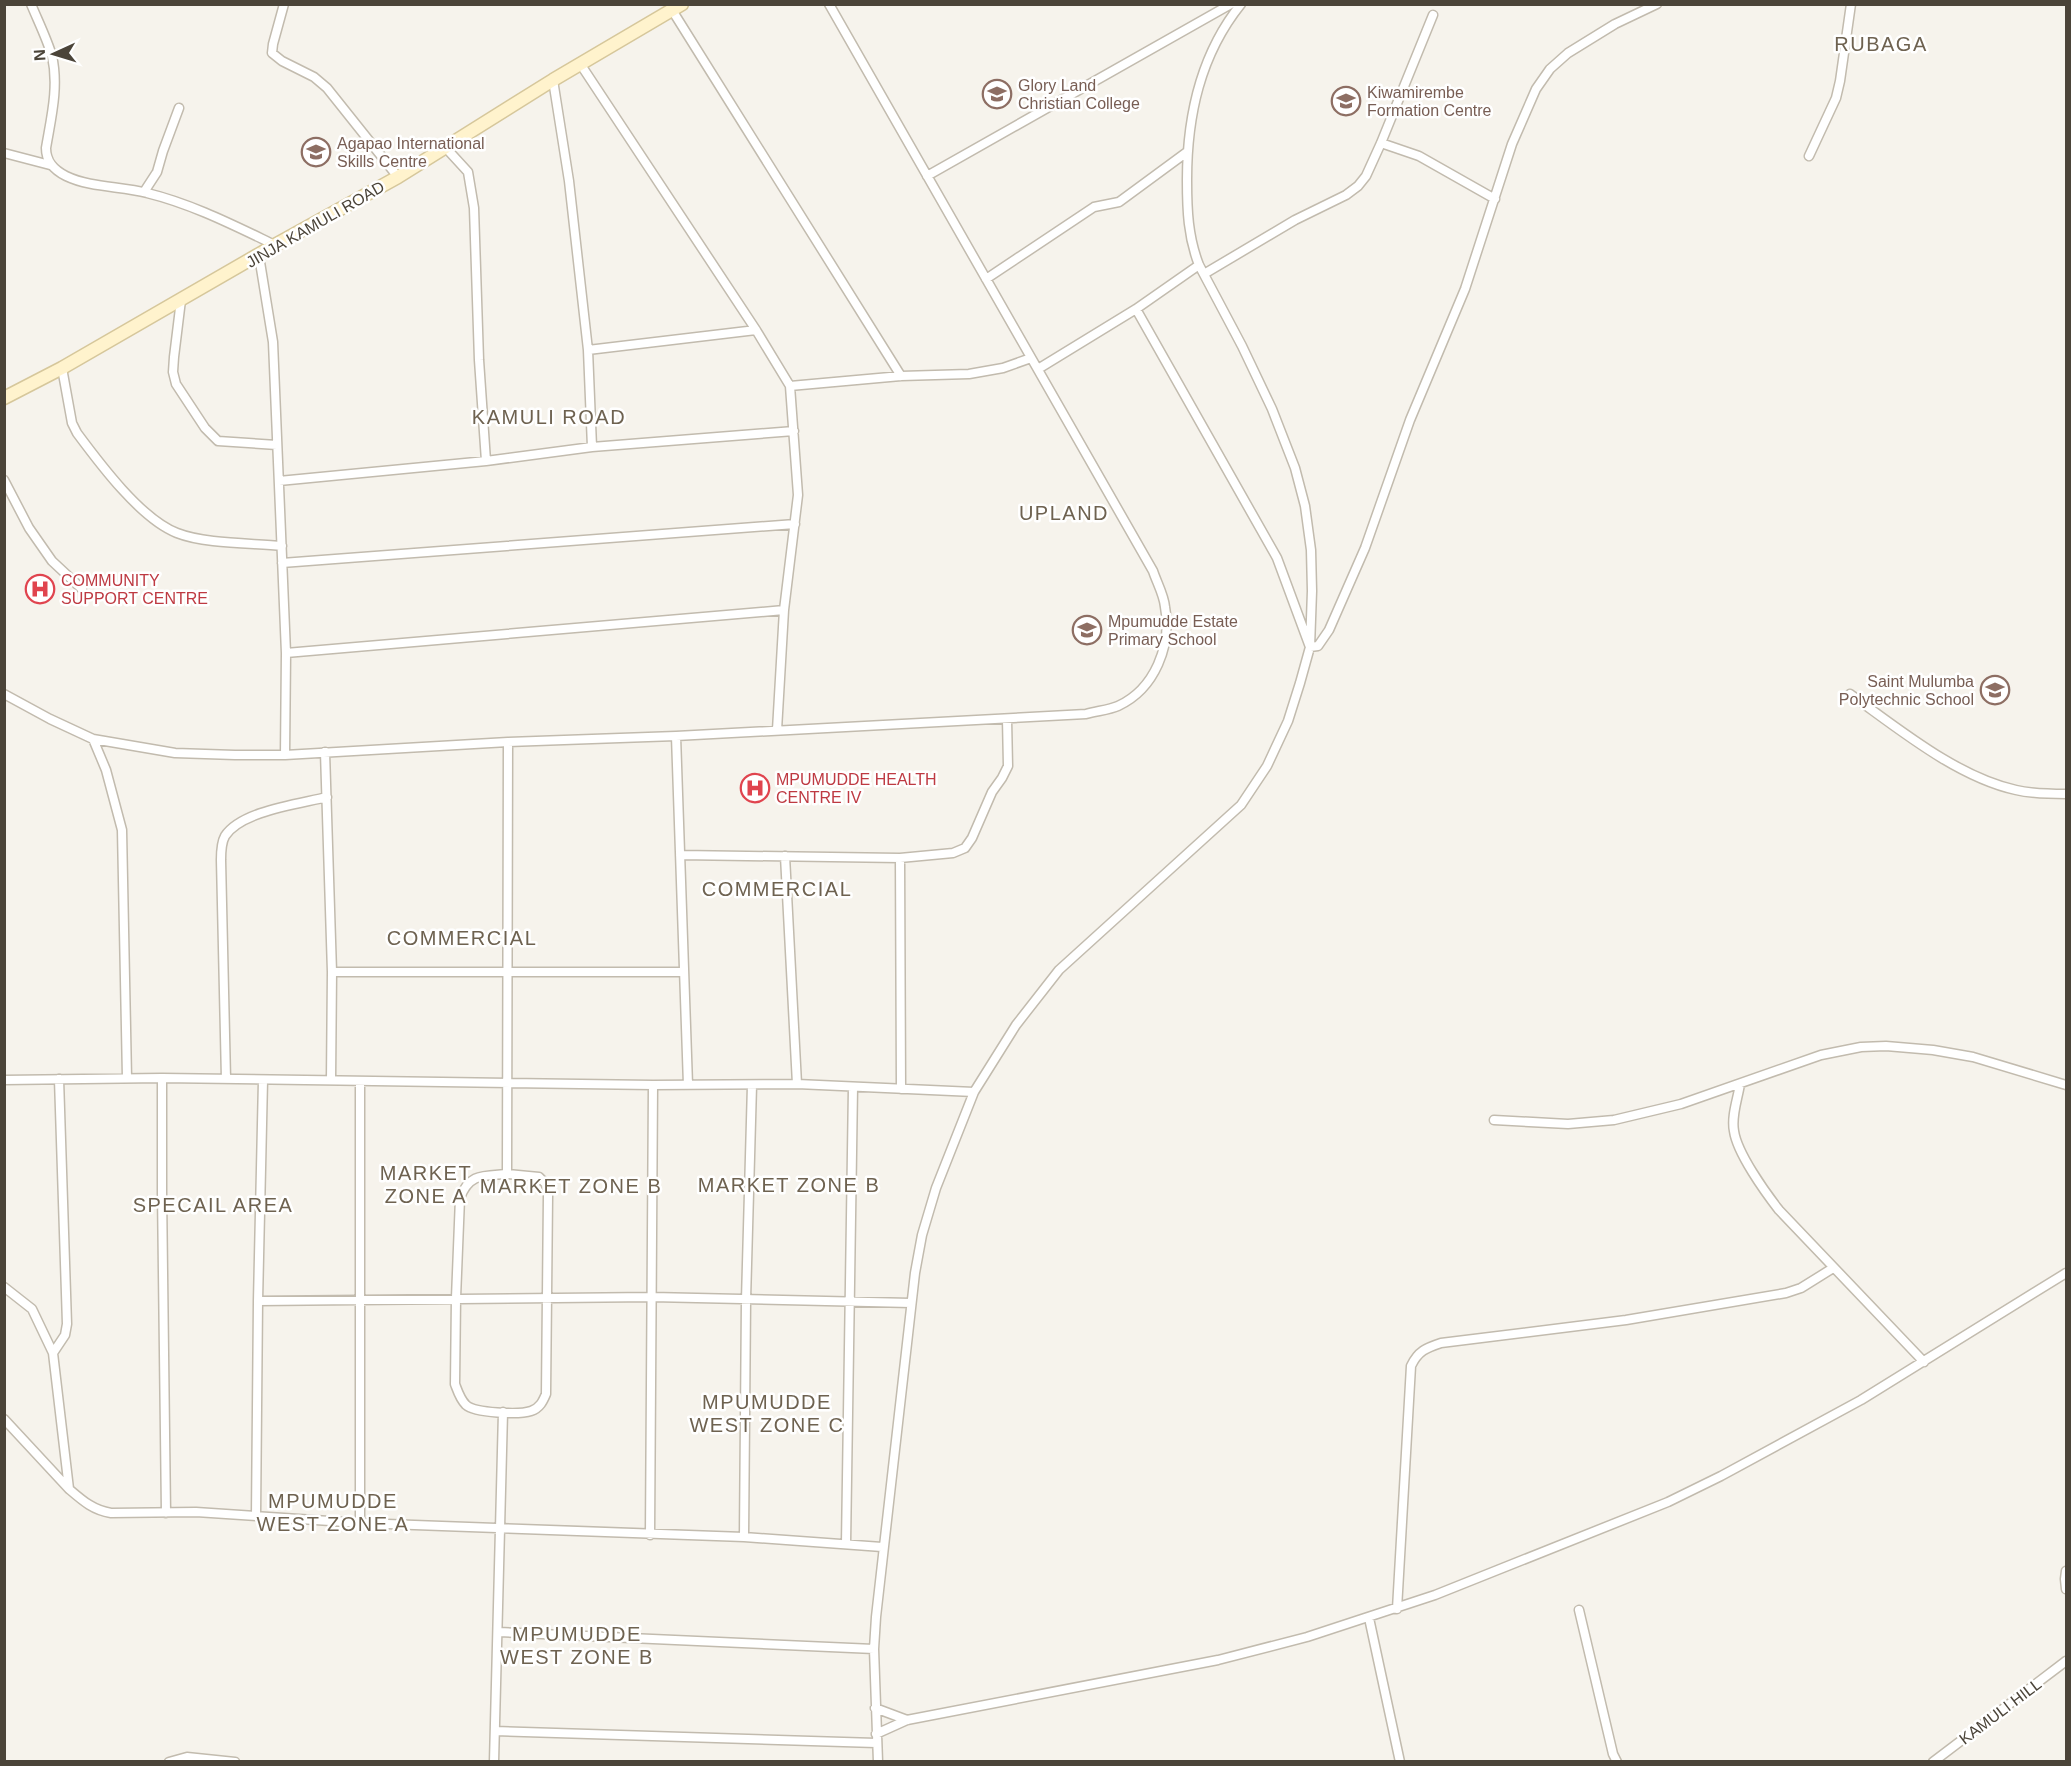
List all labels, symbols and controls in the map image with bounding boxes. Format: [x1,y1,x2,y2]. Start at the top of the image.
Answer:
north arrow [24,24,84,84]
district label: RUBAGA [1834,33,1928,55]
text: N [31,49,48,61]
place label: Glory Land Christian College [1018,77,1140,112]
school or university icon: Glory Land Christian College [981,78,1013,110]
place label: Kiwamirembe Formation Centre [1367,84,1492,119]
school or university icon: Kiwamirembe Formation Centre [1330,85,1362,117]
place label: Agapao International Skills Centre [337,135,485,170]
school or university icon: Agapao International Skills Centre [300,136,332,168]
street label: JINJA KAMULI ROAD [243,178,387,271]
district label: KAMULI ROAD [472,406,626,428]
district label: UPLAND [1019,502,1109,524]
place label: COMMUNITY SUPPORT CENTRE [61,572,208,607]
hospital icon: COMMUNITY SUPPORT CENTRE [24,573,56,605]
place label: Mpumudde Estate Primary School [1108,613,1238,648]
school or university icon: Mpumudde Estate Primary School [1071,614,1103,646]
place label: Saint Mulumba Polytechnic School [1839,673,1974,708]
school or university icon: Saint Mulumba Polytechnic School [1979,674,2011,706]
place label: MPUMUDDE HEALTH CENTRE IV [776,771,937,806]
hospital icon: MPUMUDDE HEALTH CENTRE IV [739,772,771,804]
district label: COMMERCIAL [702,878,852,900]
district label: COMMERCIAL [387,927,537,949]
district label: MARKET ZONE A [380,1162,472,1207]
district label: MARKET ZONE B [698,1174,880,1196]
district label: MARKET ZONE B [480,1175,662,1197]
district label: SPECAIL AREA [133,1194,293,1216]
district label: MPUMUDDE WEST ZONE C [689,1391,845,1436]
district label: MPUMUDDE WEST ZONE A [257,1490,409,1535]
district label: MPUMUDDE WEST ZONE B [500,1623,654,1668]
street label: KAMULI HILL [1956,1675,2045,1748]

